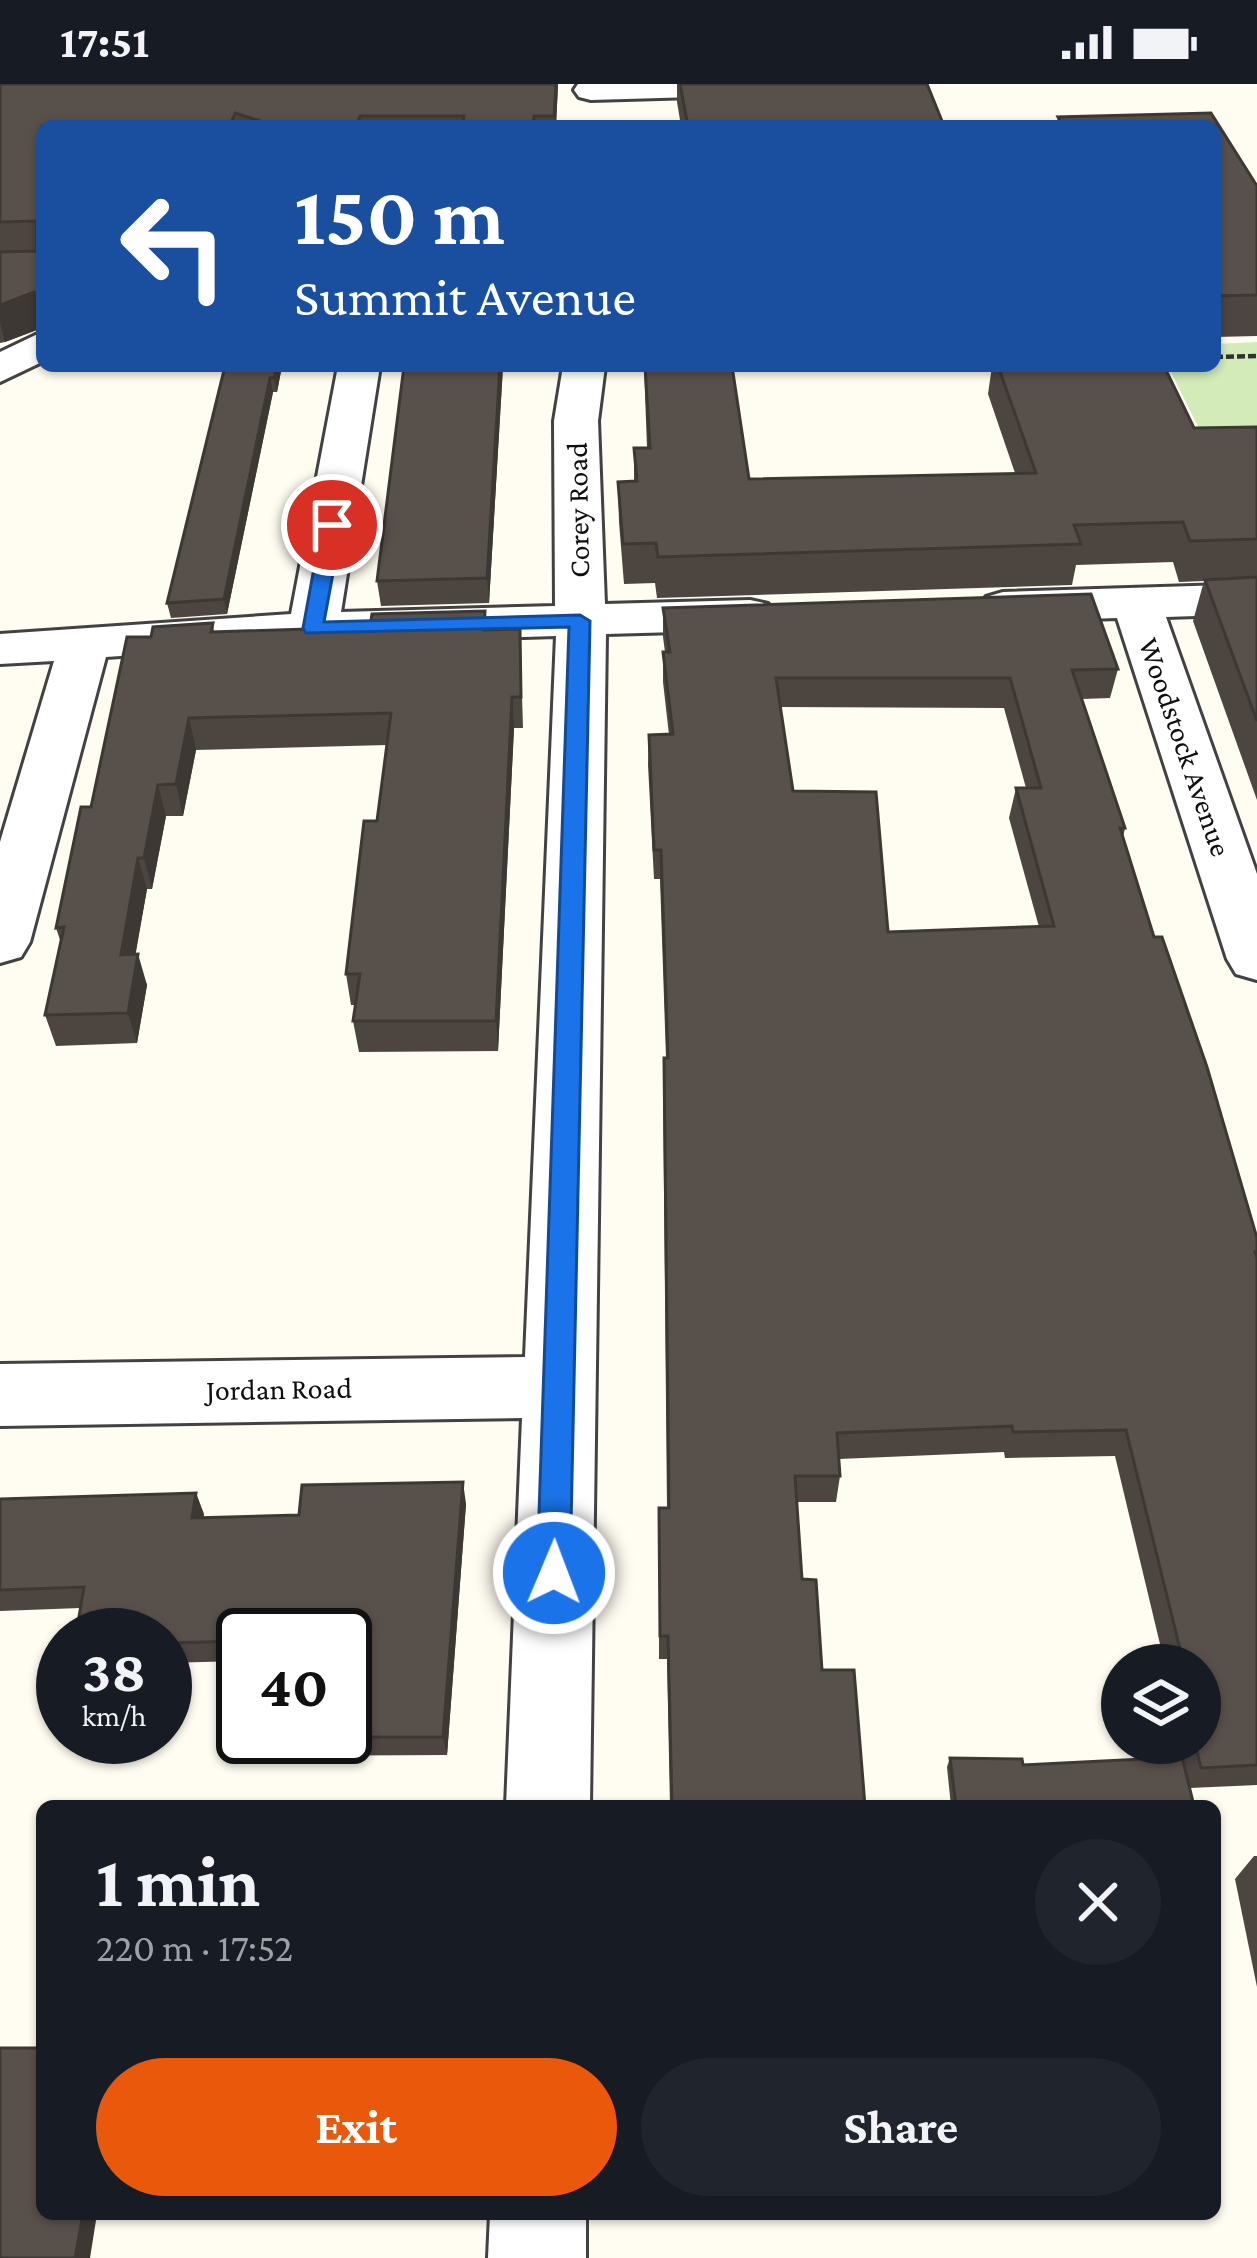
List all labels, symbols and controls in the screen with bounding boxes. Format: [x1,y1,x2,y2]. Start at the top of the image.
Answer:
text: 17:51 [60,17,149,67]
icon: left [96,168,252,324]
text: 150 m [294,169,505,262]
text: Summit Avenue [294,267,636,327]
street label: Corey Road [560,442,596,578]
pin [281,474,383,576]
icon: arrive [299,492,365,558]
street label: Woodstock Avenue [1133,633,1238,860]
street label: Jordan Road [203,1371,352,1406]
position arrow [491,1510,617,1636]
speed limit sign: 40 [216,1608,372,1764]
text: 38 [82,1637,146,1704]
map controls [1101,1644,1221,1764]
button: layers [1101,1644,1221,1764]
text: km/h [82,1699,146,1732]
button: close [1035,1839,1161,1965]
text: 1 min [96,1841,260,1921]
text: 220 m · 17:52 [96,1926,293,1969]
button: Exit [96,2058,617,2196]
button: Share [641,2058,1161,2196]

